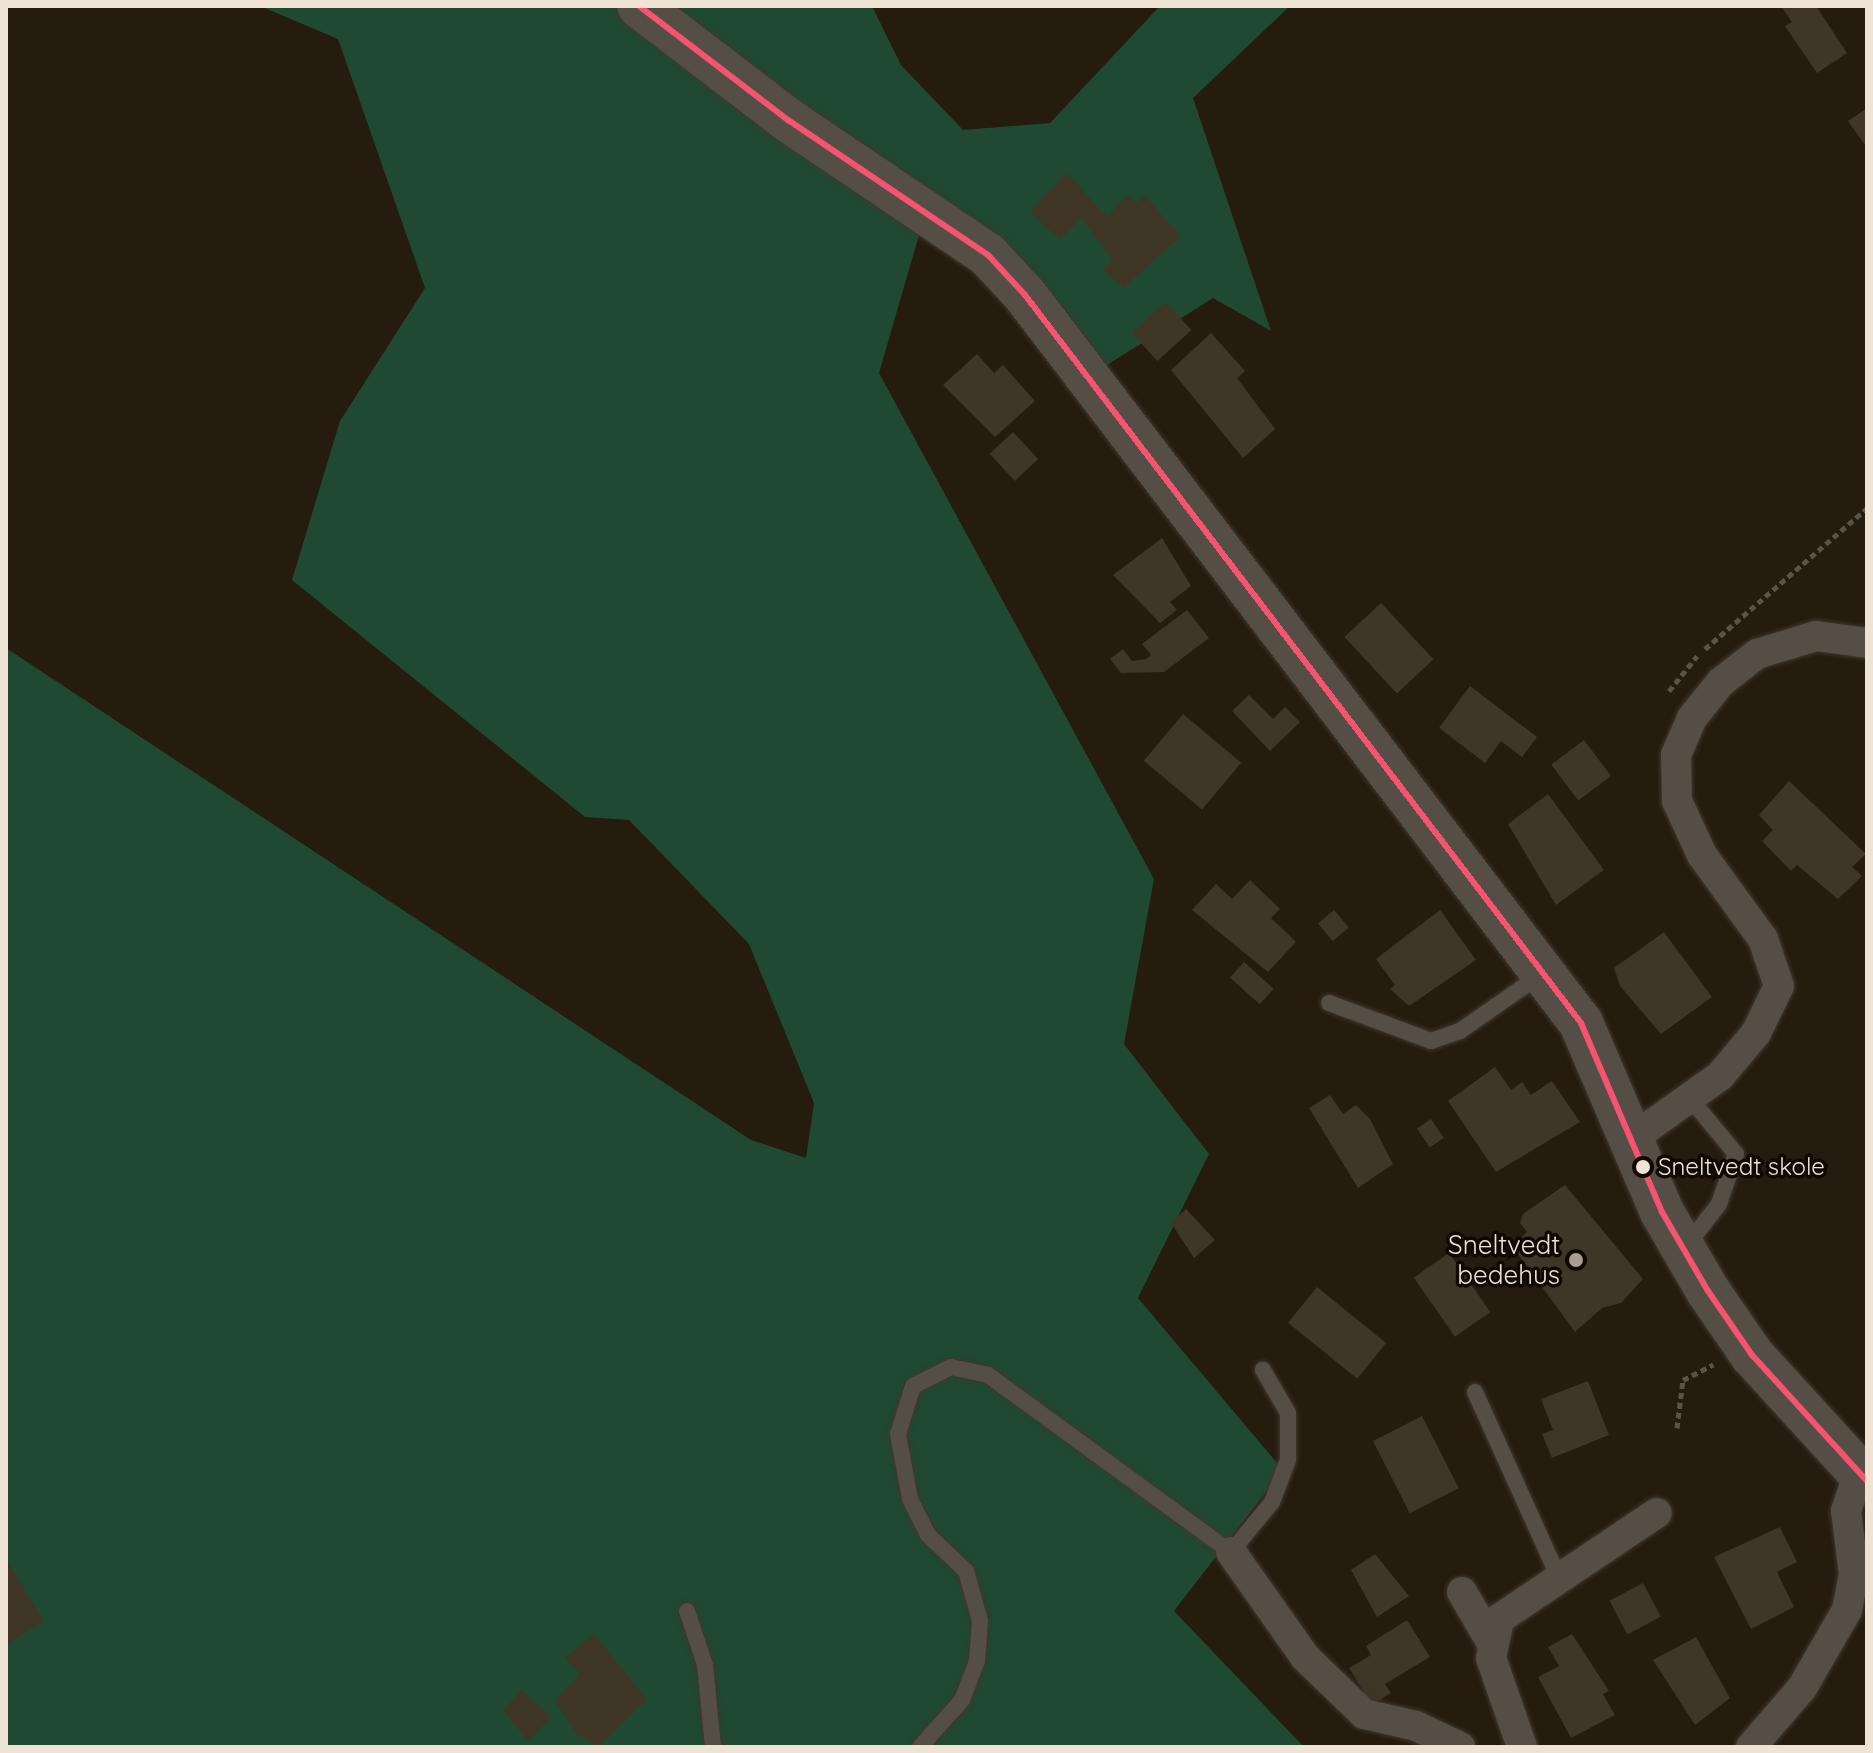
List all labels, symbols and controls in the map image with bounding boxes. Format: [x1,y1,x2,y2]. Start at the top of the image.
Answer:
place label: Sneltvedt skole [1658,1153,1825,1181]
marker: Sneltvedt skole [1635,1159,1651,1175]
place label: Sneltvedt bedehus [1448,1229,1560,1290]
marker: Sneltvedt bedehus [1567,1251,1585,1269]

